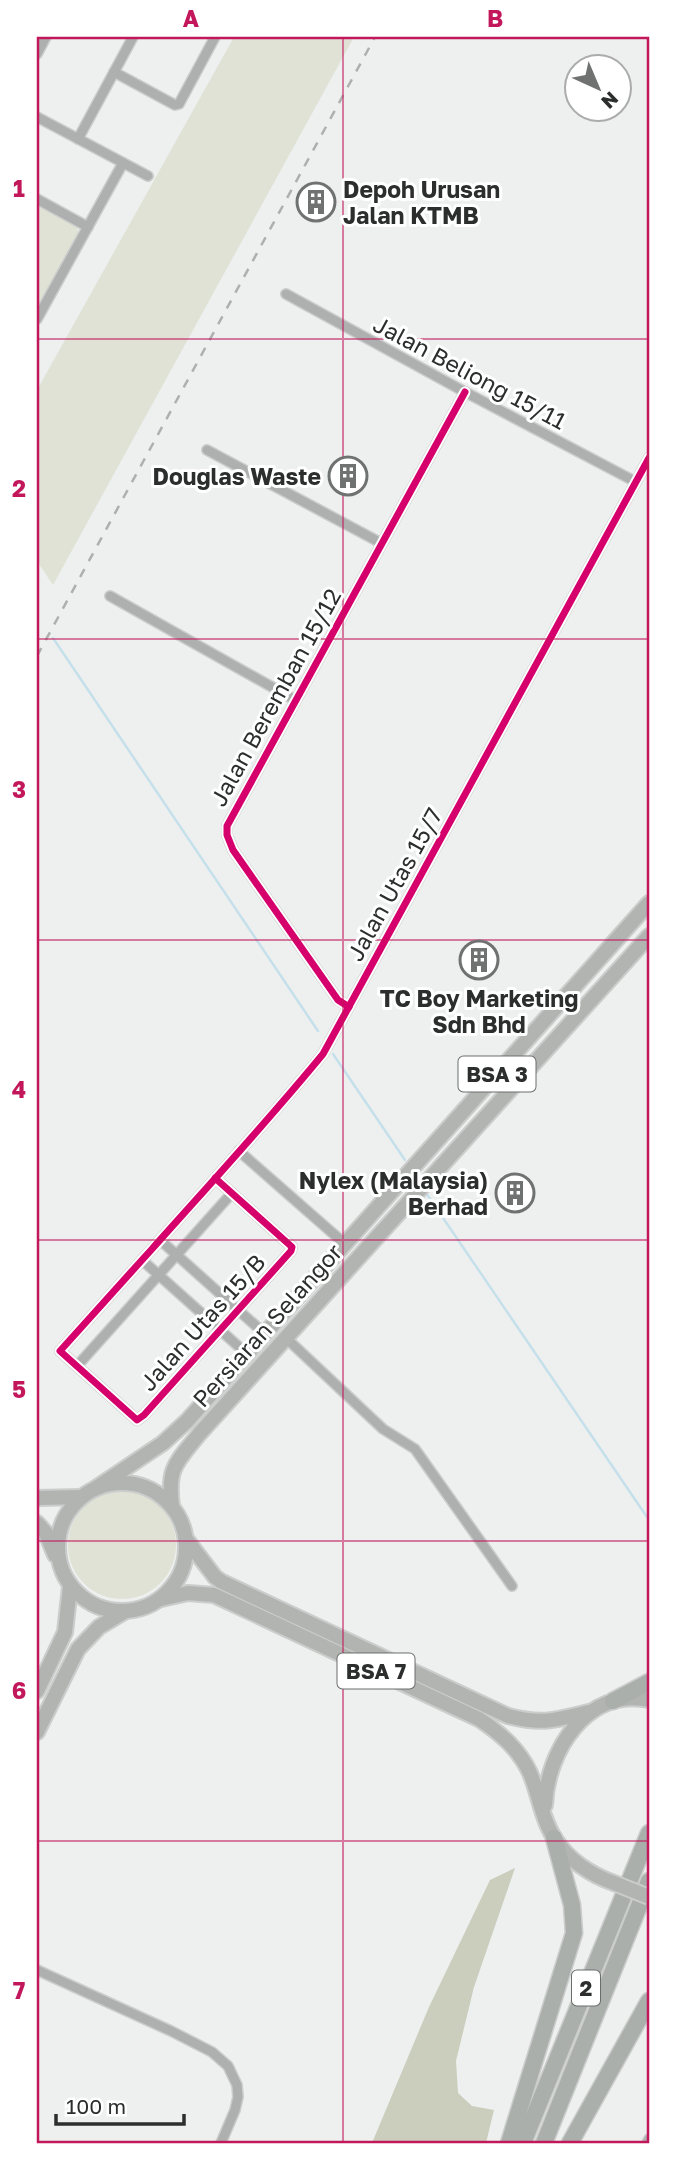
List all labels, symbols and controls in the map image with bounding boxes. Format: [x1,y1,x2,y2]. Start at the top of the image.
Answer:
text: A [183,4,200,32]
text: B [487,4,503,32]
north arrow [564,52,634,122]
text: N [597,87,623,114]
text: 1 [13,174,25,202]
place label: Depoh Urusan Jalan KTMB [343,175,500,229]
building icon: Depoh Urusan Jalan KTMB [295,181,337,223]
street label: Jalan Beliong 15/11 [369,309,571,435]
building icon: Douglas Waste [327,455,369,497]
place label: Douglas Waste [153,462,321,490]
text: 2 [12,474,26,502]
street label: Jalan Beremban 15/12 [204,583,346,811]
text: 3 [12,775,26,803]
street label: Jalan Utas 15/7 [340,803,448,965]
building icon: TC Boy Marketing Sdn Bhd [458,939,500,981]
place label: TC Boy Marketing Sdn Bhd [380,984,578,1038]
road number: BSA 3 [458,1056,536,1092]
text: 4 [12,1075,26,1103]
place label: Nylex (Malaysia) Berhad [299,1166,488,1220]
building icon: Nylex (Malaysia) Berhad [494,1172,536,1214]
street label: Persiaran Selangor [186,1238,348,1412]
street label: Jalan Utas 15/B [133,1248,271,1396]
text: 5 [12,1375,26,1403]
road number: BSA 7 [338,1654,414,1688]
text: 6 [12,1676,26,1704]
road number: 2 [572,1970,600,2006]
text: 7 [13,1976,25,2004]
scale bar [56,2082,184,2126]
text: 100 m [66,2093,126,2119]

